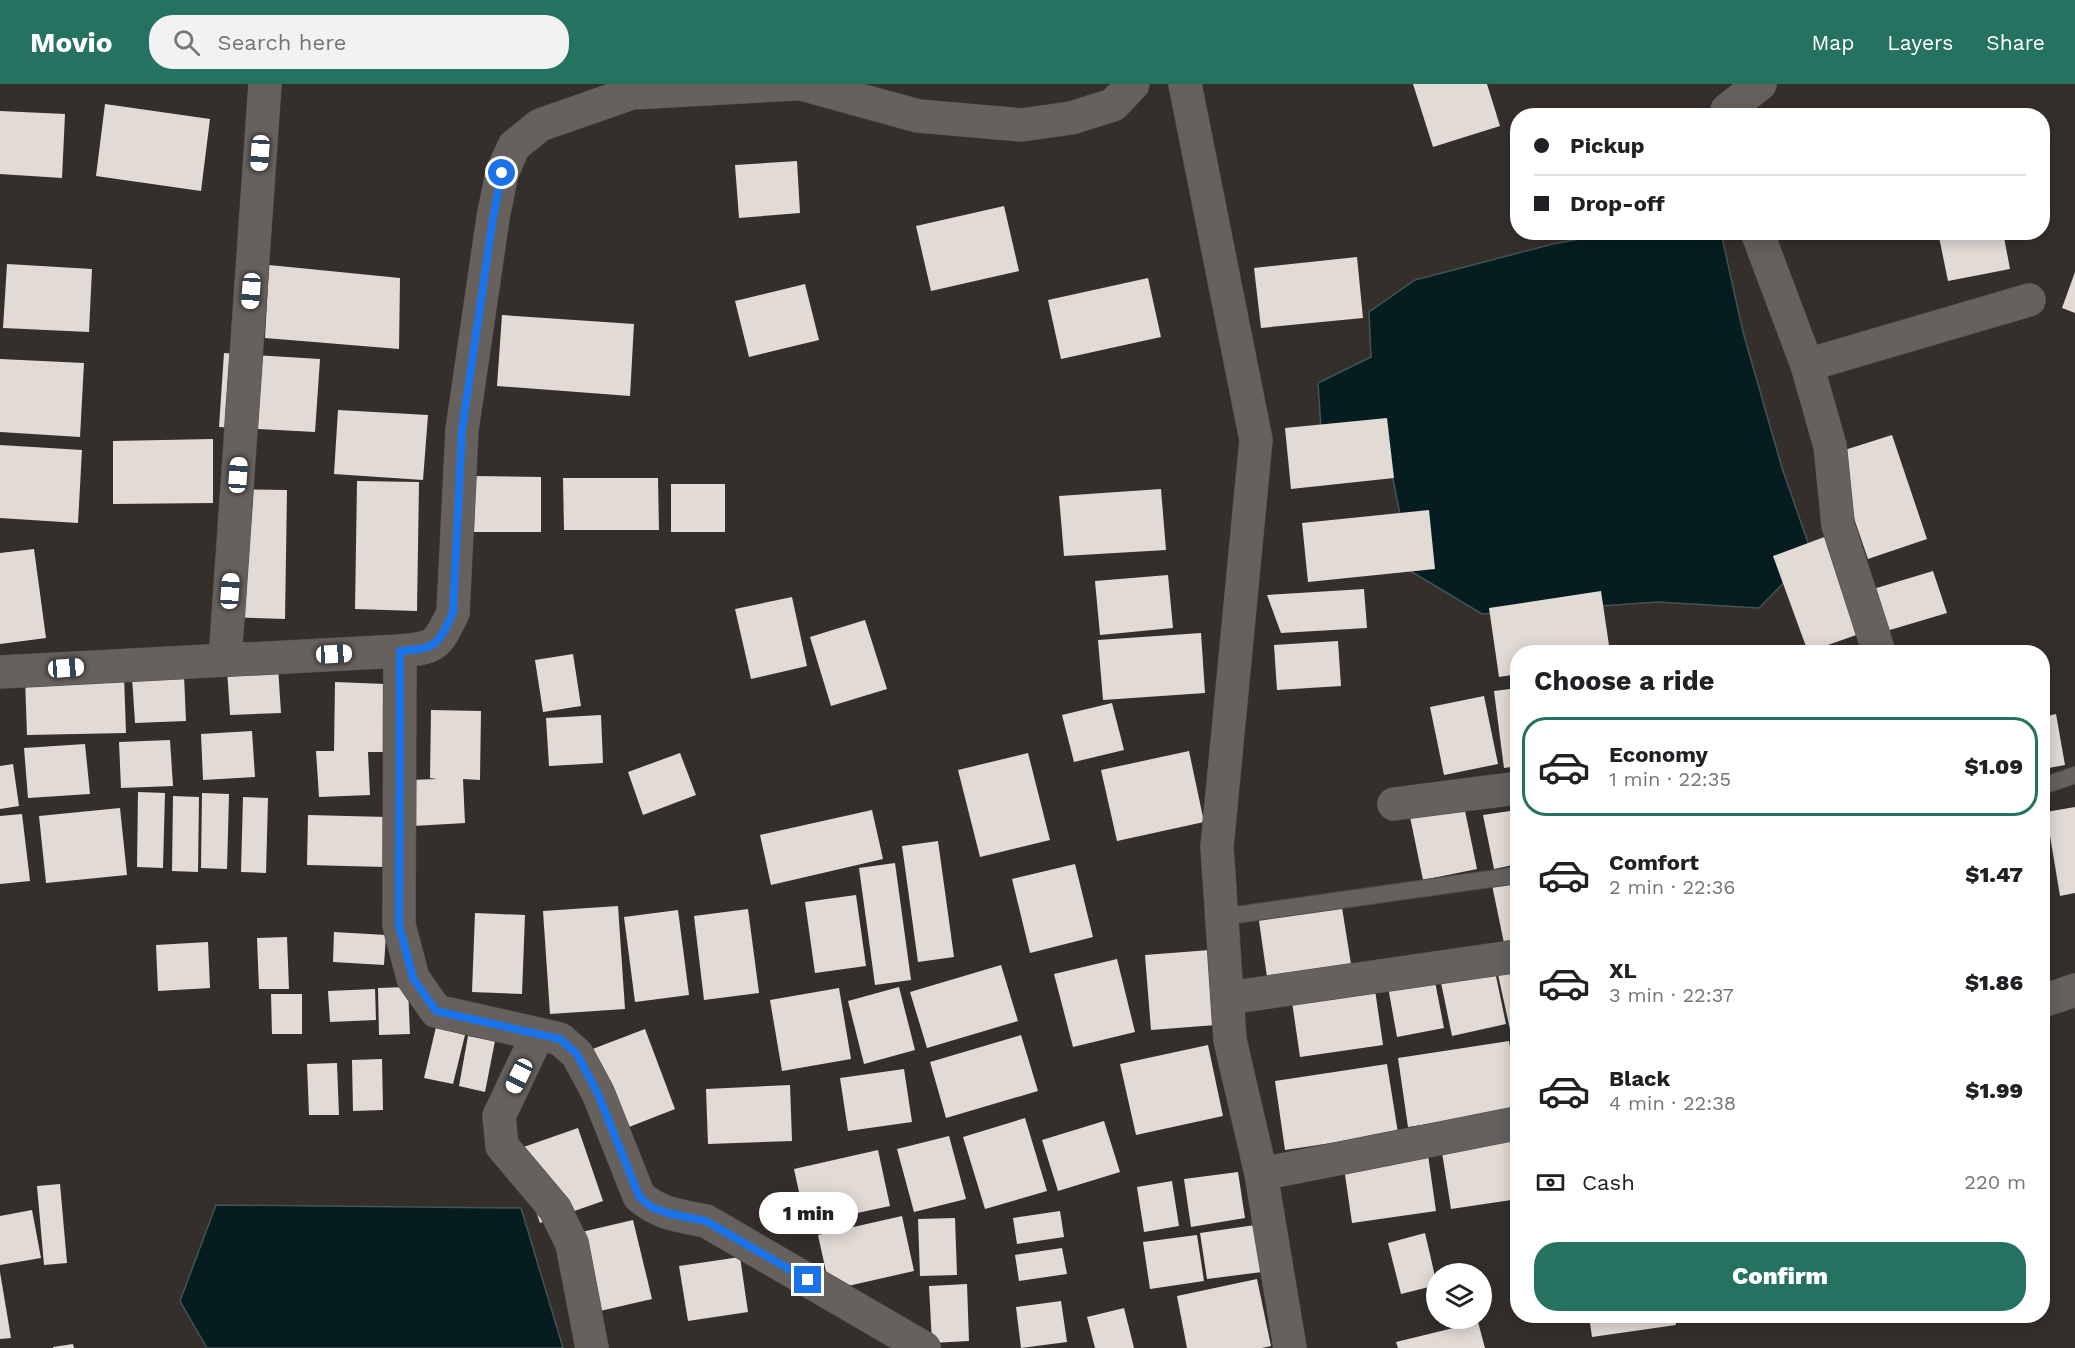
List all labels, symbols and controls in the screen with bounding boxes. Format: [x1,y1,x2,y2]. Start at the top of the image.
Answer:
search box [149,15,569,69]
text: Movio [30,26,113,59]
icon: search [170,26,203,59]
text: Search here [218,30,347,55]
text: Map [1811,30,1854,55]
text: Layers [1887,30,1953,55]
text: Share [1986,30,2045,55]
text: Pickup [1570,133,1645,158]
car [250,134,270,172]
route start [488,159,515,186]
text: Drop-off [1570,191,1665,216]
car [241,272,261,310]
car [228,456,248,494]
car [220,572,240,610]
car [316,644,352,664]
car [47,658,85,678]
text: Choose a ride [1534,665,1714,697]
icon: car [1537,740,1591,794]
text: Economy [1609,742,1708,767]
text: $1.09 [1965,754,2023,779]
text: 1 min · 22:35 [1609,767,1731,791]
icon: car [1537,848,1591,902]
text: Comfort [1609,850,1699,875]
text: $1.47 [1965,862,2023,887]
text: 2 min · 22:36 [1609,875,1735,899]
icon: car [1537,956,1591,1010]
text: XL [1609,958,1637,983]
text: $1.86 [1965,970,2023,995]
text: 3 min · 22:37 [1609,983,1734,1007]
car [503,1056,535,1096]
icon: car [1537,1064,1591,1118]
text: Black [1609,1066,1670,1091]
text: $1.99 [1965,1078,2023,1103]
text: 4 min · 22:38 [1609,1091,1736,1115]
icon: cash [1534,1166,1567,1199]
text: Cash [1582,1170,1635,1195]
text: 220 m [1964,1170,2026,1194]
callout: 1 min [758,1193,858,1235]
text: 1 min [783,1201,834,1225]
button: Confirm [1534,1242,2026,1311]
map controls [1426,1263,1492,1329]
button: layers [1426,1263,1492,1329]
route end [794,1266,821,1293]

